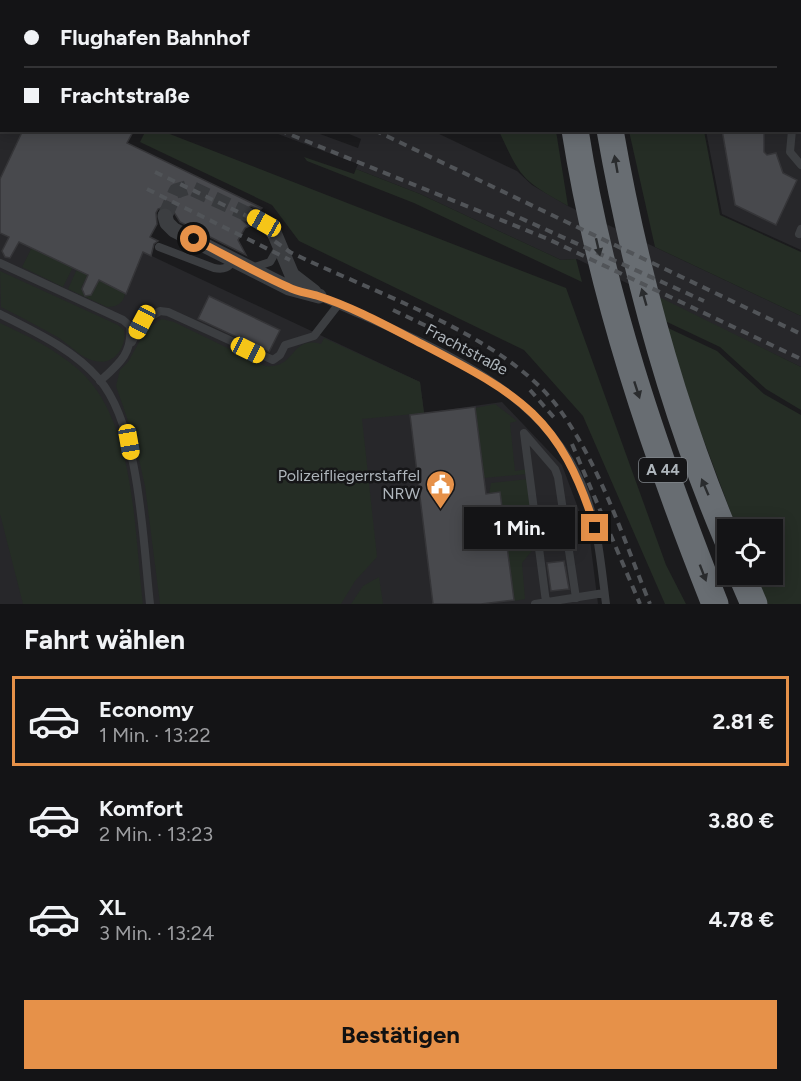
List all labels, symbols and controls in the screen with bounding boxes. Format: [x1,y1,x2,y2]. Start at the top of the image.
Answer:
text: Flughafen Bahnhof [60,24,250,51]
text: Frachtstraße [60,82,190,109]
one-way arrow [611,154,620,173]
car [244,206,284,240]
route start [180,225,207,252]
one-way arrow [593,238,603,256]
one-way arrow [639,288,648,306]
car [126,302,158,342]
street label: Frachtstraße [422,320,511,379]
car [228,334,268,366]
one-way arrow [633,381,643,399]
car [117,423,141,461]
road number: A 44 [639,458,687,482]
place label: Polizeifliegerrstaffel NRW [278,466,421,503]
public building icon: Polizeifliegerrstaffel NRW [425,468,457,510]
one-way arrow [700,478,710,496]
callout: 1 Min. [463,507,574,549]
route end [581,514,608,541]
text: 1 Min. [494,516,545,540]
map controls [717,519,783,585]
button: locate [717,519,783,585]
one-way arrow [699,564,708,582]
text: Fahrt wählen [24,623,185,656]
icon: car [27,694,81,748]
text: Economy [99,696,194,723]
text: 2.81 € [713,708,774,735]
text: 1 Min. · 13:22 [99,723,211,747]
icon: car [27,793,81,847]
text: Komfort [99,795,183,822]
text: 3.80 € [708,807,774,834]
text: 2 Min. · 13:23 [99,822,213,846]
icon: car [27,892,81,946]
text: XL [99,894,126,921]
text: 4.78 € [708,906,774,933]
text: 3 Min. · 13:24 [99,921,214,945]
button: Bestätigen [24,1000,777,1069]

